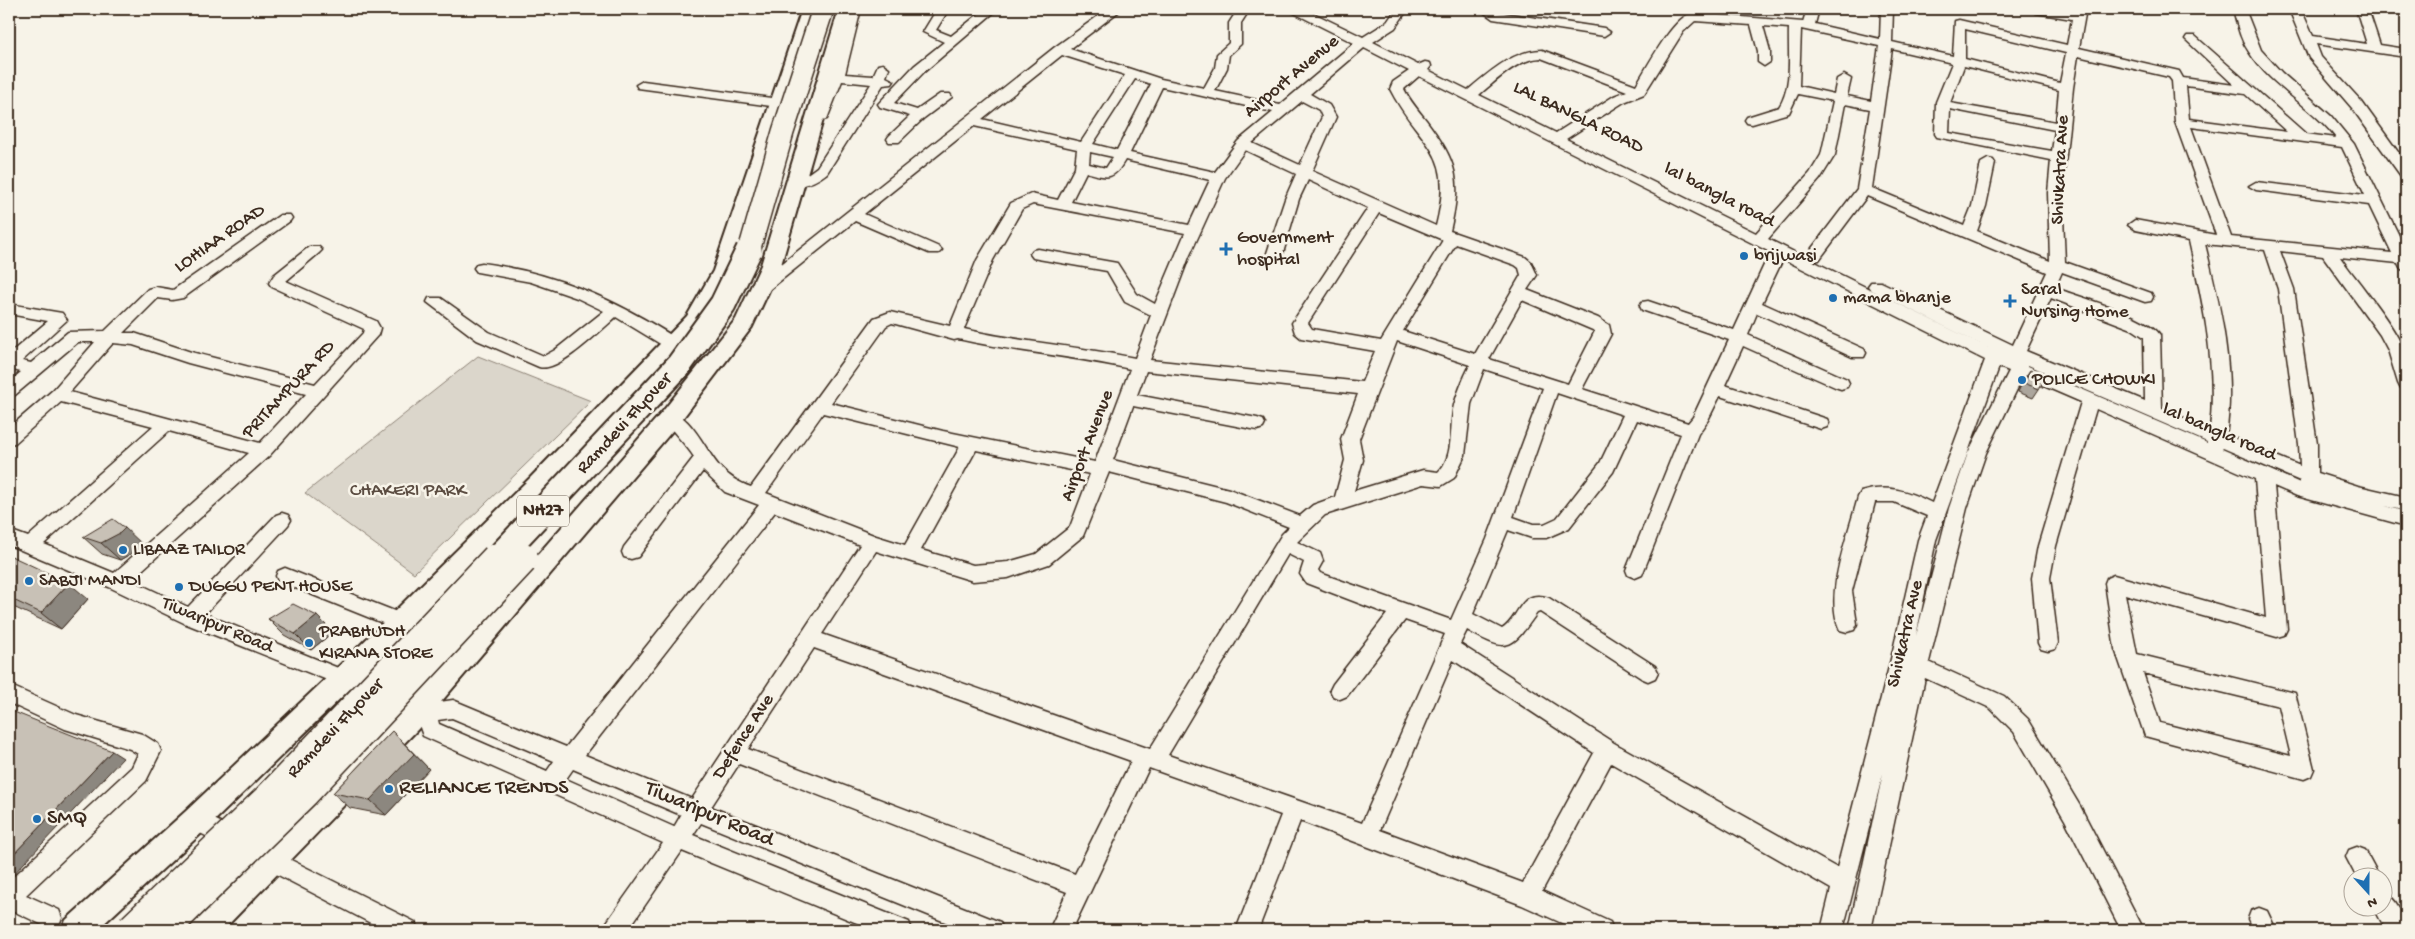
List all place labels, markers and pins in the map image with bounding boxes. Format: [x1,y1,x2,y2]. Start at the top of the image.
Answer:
place label: Government hospital [1237,227,1335,272]
marker: Government hospital [1219,242,1233,256]
place label: brijwasi [1754,245,1817,268]
marker: brijwasi [1738,250,1750,262]
place label: Saral Nursing Home [2021,279,2129,324]
place label: mama bhanje [1843,287,1951,310]
marker: mama bhanje [1827,292,1839,304]
marker: Saral Nursing Home [2003,294,2017,308]
place label: POLICE CHOWKI [2031,369,2156,392]
marker: POLICE CHOWKI [2016,374,2028,386]
place label: LIBAAZ TAILOR [133,539,246,562]
marker: LIBAAZ TAILOR [117,544,129,556]
place label: SABJI MANDI [39,570,142,593]
marker: SABJI MANDI [23,575,35,587]
place label: DUGGU PENT HOUSE [187,576,353,599]
marker: DUGGU PENT HOUSE [173,581,185,593]
place label: PRABHUDH KIRANA STORE [318,621,434,666]
marker: PRABHUDH KIRANA STORE [303,637,315,649]
place label: RELIANCE TRENDS [399,776,569,802]
marker: RELIANCE TRENDS [383,783,395,795]
place label: SMQ [47,806,87,832]
marker: SMQ [31,813,43,825]

